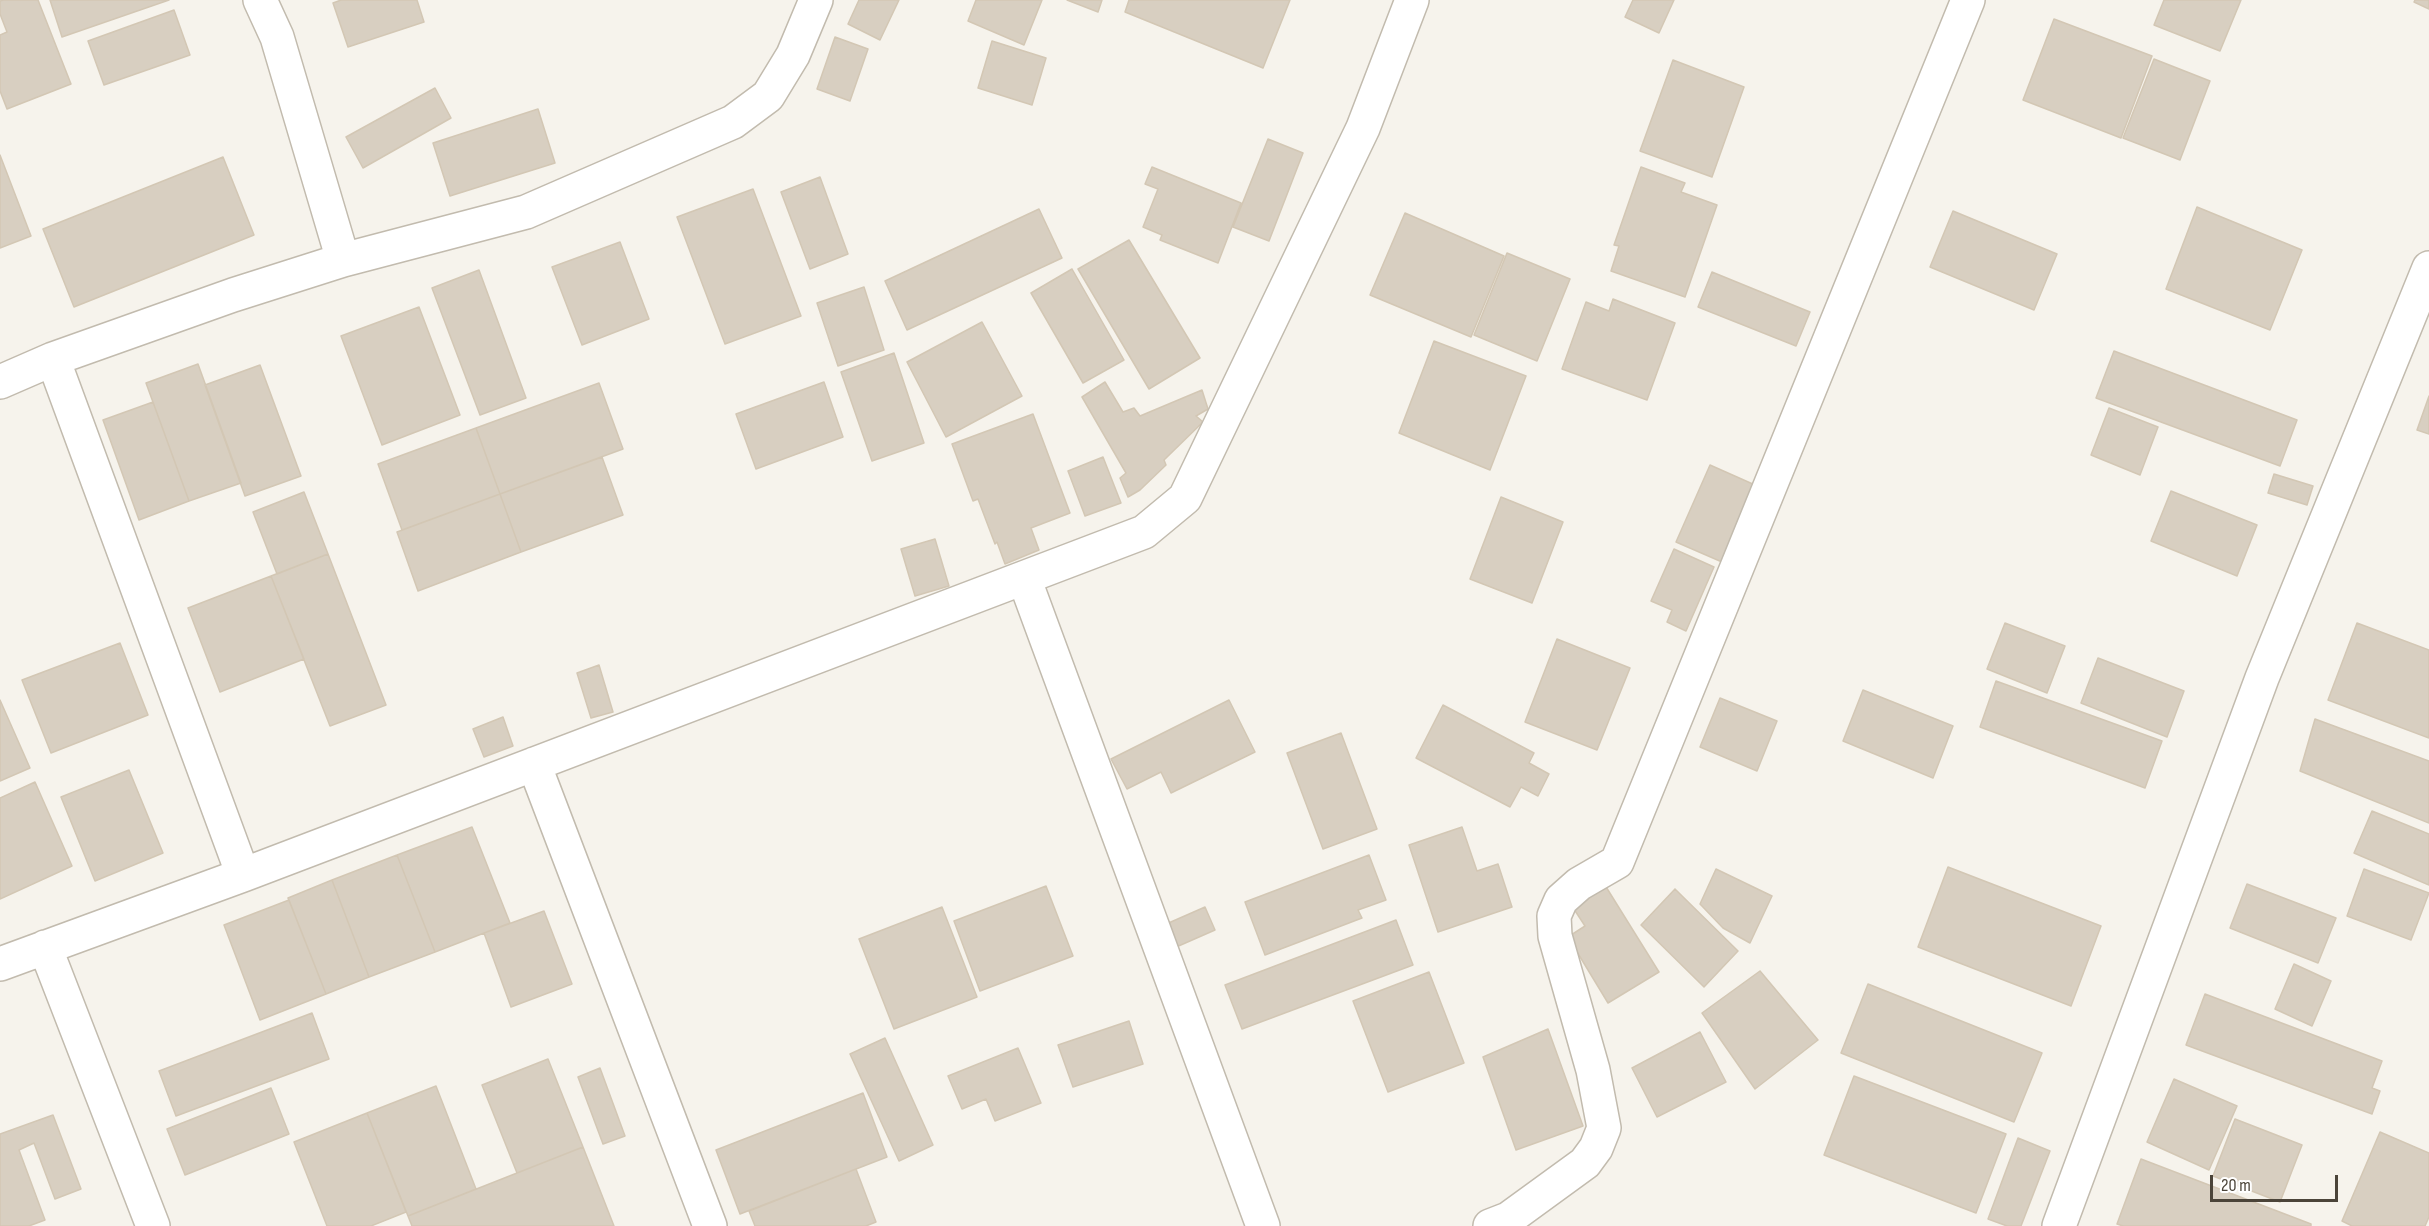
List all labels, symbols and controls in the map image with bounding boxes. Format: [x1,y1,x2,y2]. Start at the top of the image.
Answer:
scale bar [2213,1163,2340,1201]
text: 20 m [2221,1175,2251,1196]

